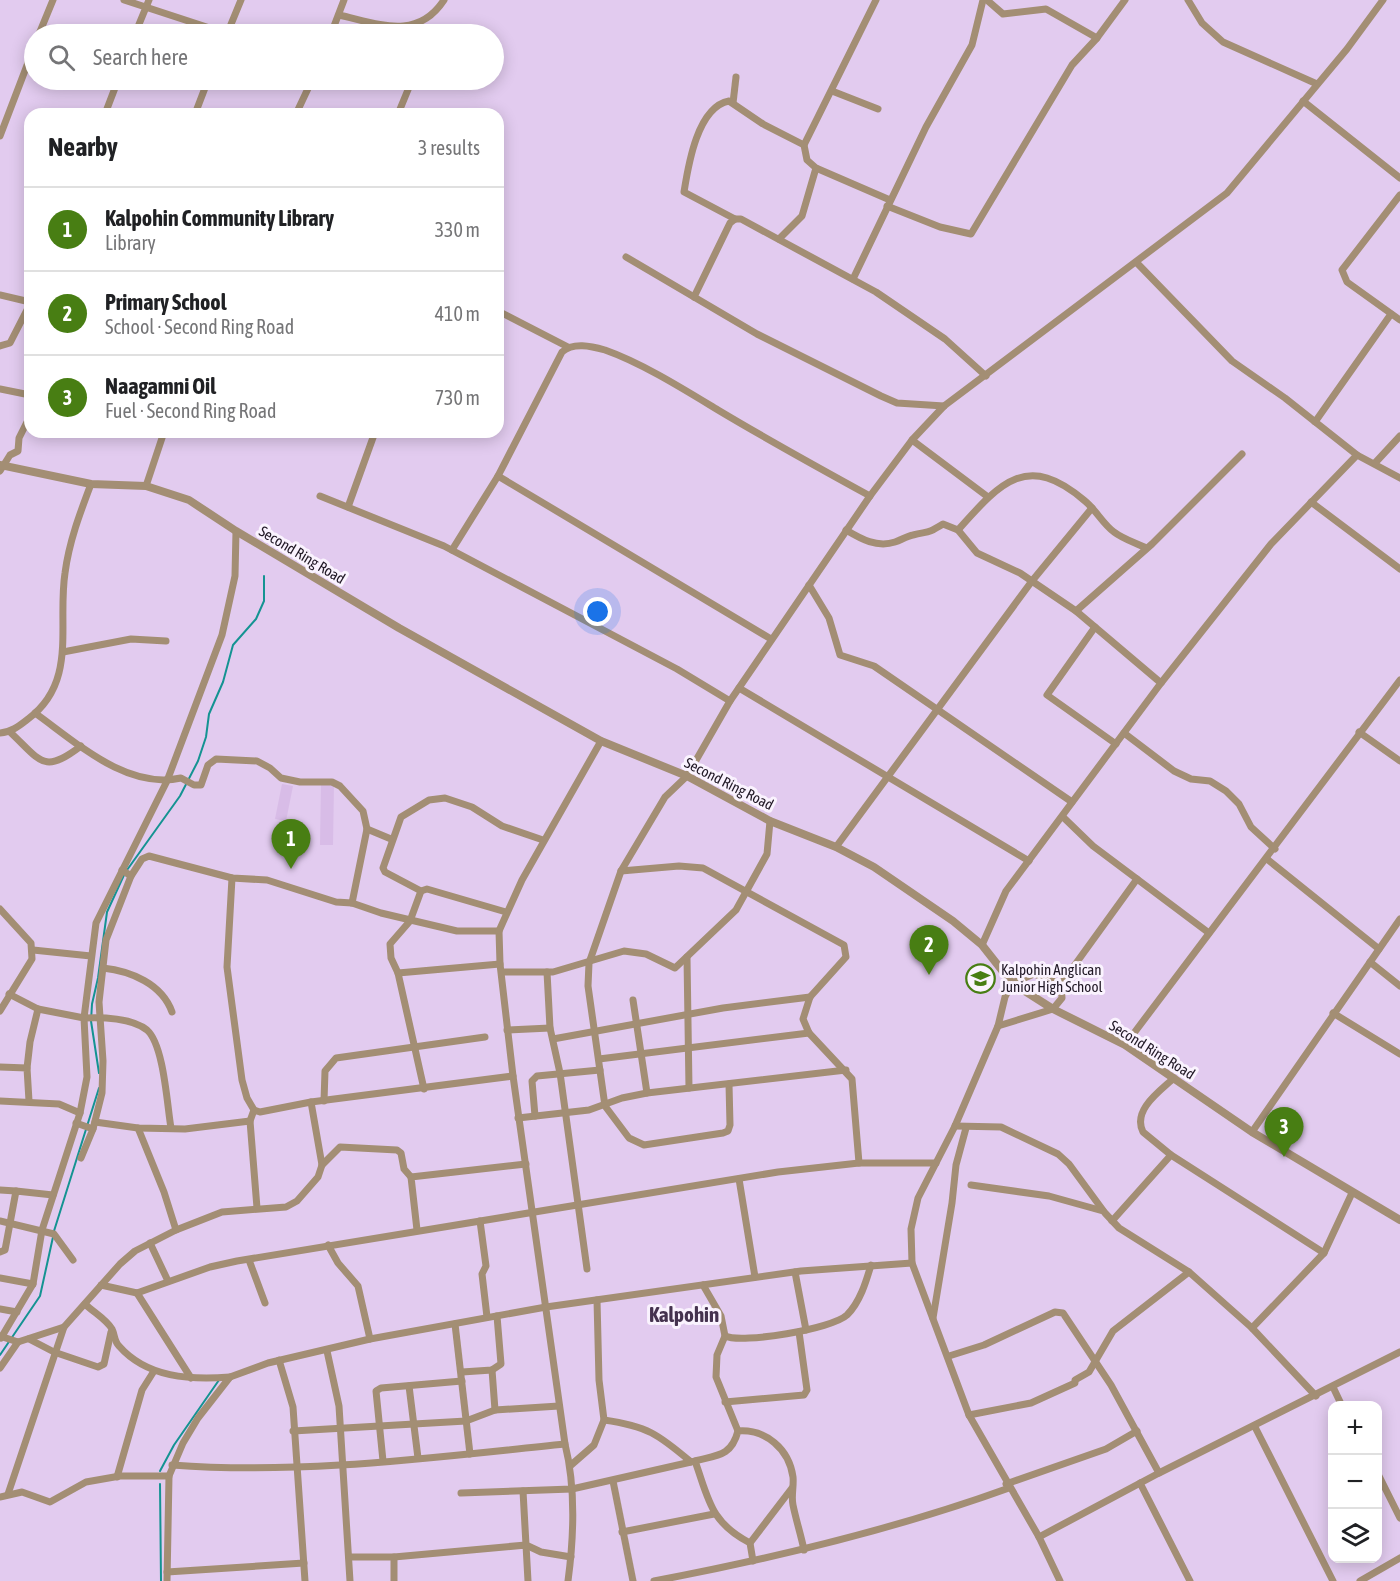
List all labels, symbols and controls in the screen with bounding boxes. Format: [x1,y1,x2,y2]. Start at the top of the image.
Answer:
search box [24,24,504,90]
icon: search [45,41,78,74]
text: Search here [93,44,188,70]
text: Nearby [48,132,118,162]
text: 3 results [418,136,480,159]
text: Kalpohin Community Library [105,205,334,231]
text: 1 [63,218,72,241]
text: 330 m [435,218,480,241]
text: Library [105,231,156,254]
text: Primary School [105,289,227,315]
text: 2 [63,302,72,325]
text: 410 m [435,302,480,325]
text: School · Second Ring Road [105,315,294,338]
text: Naagamni Oil [105,373,216,399]
text: 3 [63,386,72,409]
text: 730 m [435,386,480,409]
text: Fuel · Second Ring Road [105,399,277,422]
street label: Second Ring Road [256,522,348,587]
your location [583,597,612,626]
street label: Second Ring Road [682,754,777,813]
pin: 1 [272,820,310,869]
pin: 2 [910,926,948,975]
place label: Kalpohin Anglican Junior High School [1001,961,1102,995]
school or university icon: Kalpohin Anglican Junior High School [964,963,996,995]
street label: Second Ring Road [1106,1017,1198,1083]
pin: 3 [1264,1108,1304,1157]
district label: Kalpohin [649,1302,719,1326]
map controls [1328,1401,1382,1563]
button: + [1328,1401,1382,1455]
button: − [1328,1455,1382,1509]
button: layers [1328,1509,1382,1563]

